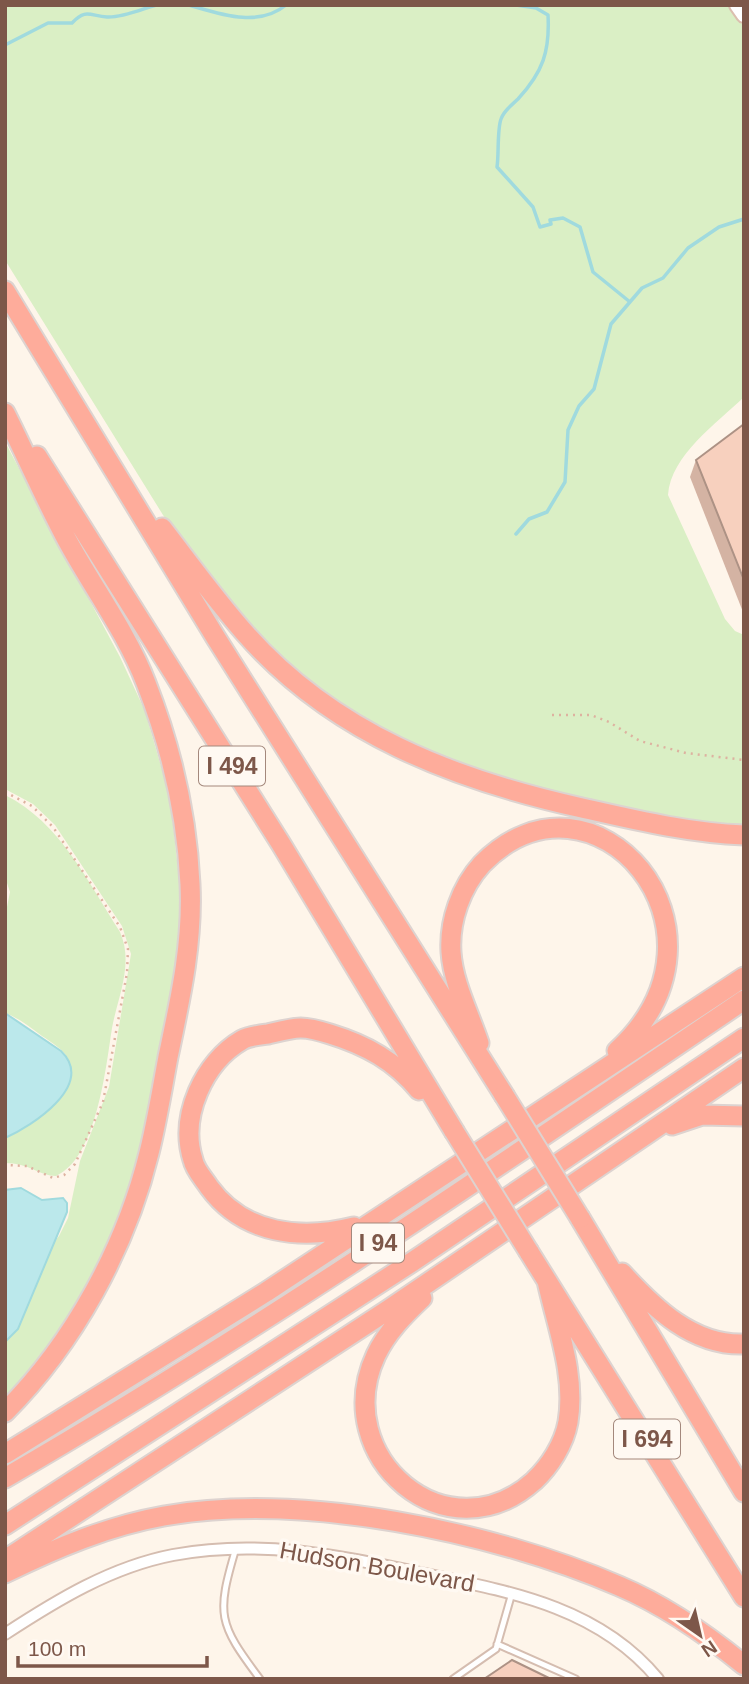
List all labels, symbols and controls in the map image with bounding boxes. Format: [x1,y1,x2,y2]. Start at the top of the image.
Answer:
road number: I 494 [199,746,265,786]
road number: I 94 [352,1224,404,1262]
road number: I 694 [614,1420,680,1458]
street label: Hudson Boulevard [278,1536,477,1597]
north arrow [665,1600,735,1670]
scale bar [18,1624,206,1668]
text: N [698,1636,721,1661]
text: 100 m [28,1637,86,1660]

